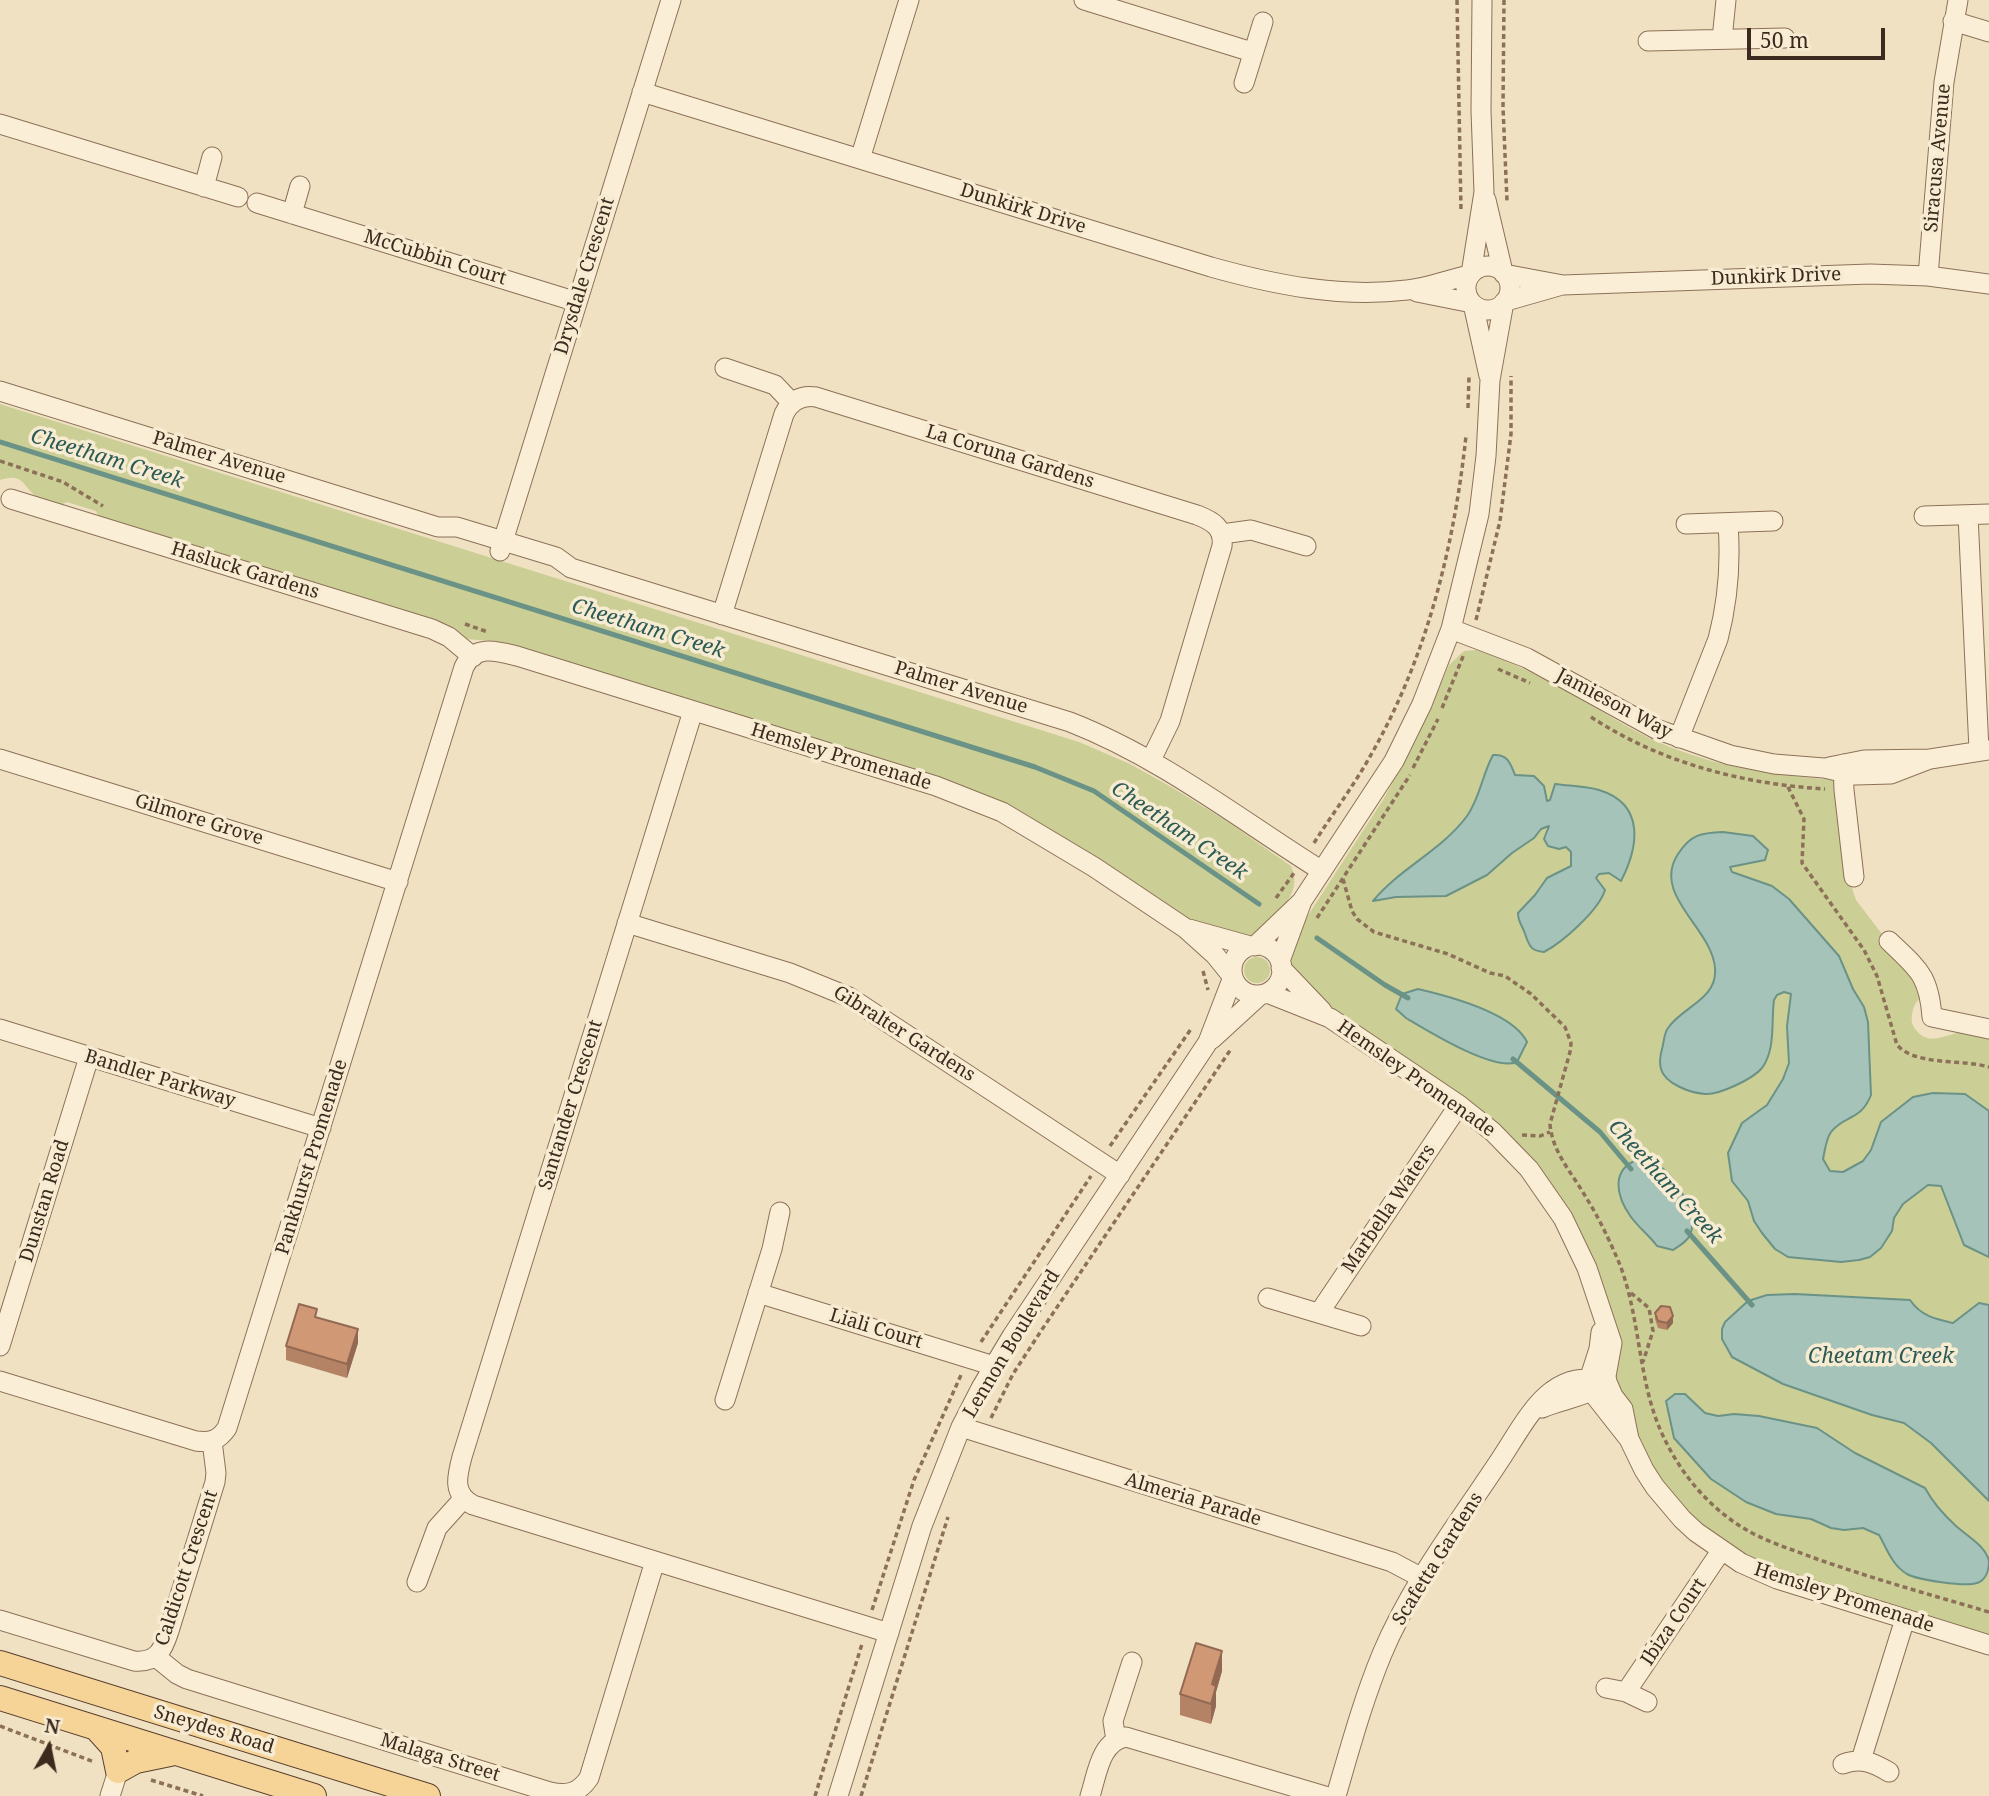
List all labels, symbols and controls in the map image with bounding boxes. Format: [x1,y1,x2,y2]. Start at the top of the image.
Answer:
scale bar [1751,14,1889,58]
text: 50 m [1760,26,1809,54]
street label: Siracusa Avenue [1920,83,1956,233]
street label: Dunkirk Drive [957,179,1089,239]
street label: Drysdale Crescent [550,195,620,357]
street label: McCubbin Court [361,225,509,291]
street label: Dunkirk Drive [1710,263,1842,291]
street label: La Coruna Gardens [923,421,1097,493]
water label: Cheetham Creek [28,424,186,494]
street label: Palmer Avenue [150,427,288,489]
street label: Hasluck Gardens [168,538,322,604]
water label: Cheetham Creek [569,594,727,664]
street label: Palmer Avenue [892,657,1030,719]
street label: Jamieson Way [1552,664,1676,744]
street label: Hemsley Promenade [748,719,934,795]
water label: Cheetham Creek [1106,776,1252,886]
street label: Gilmore Grove [132,790,266,850]
street label: Gibralter Gardens [829,981,979,1087]
street label: Hemsley Promenade [1333,1016,1499,1142]
street label: Santander Crescent [534,1017,608,1193]
street label: Bandler Parkway [82,1045,238,1113]
street label: Pankhurst Promenade [271,1057,353,1257]
water label: Cheetham Creek [1603,1115,1727,1249]
street label: Dunstan Road [16,1137,74,1265]
street label: Marbella Waters [1338,1140,1440,1278]
street label: Lennon Boulevard [959,1266,1065,1422]
street label: Liali Court [827,1304,925,1354]
water label: Cheetam Creek [1808,1344,1954,1370]
street label: Almeria Parade [1122,1468,1264,1532]
street label: Caldicott Crescent [151,1487,223,1649]
street label: Scafetta Gardens [1388,1488,1488,1630]
street label: Hemsley Promenade [1751,1558,1937,1638]
street label: Ibiza Court [1636,1574,1712,1670]
street label: Sneydes Road [151,1701,277,1759]
north arrow [14,1712,84,1782]
text: N [43,1712,62,1740]
street label: Malaga Street [377,1729,503,1787]

